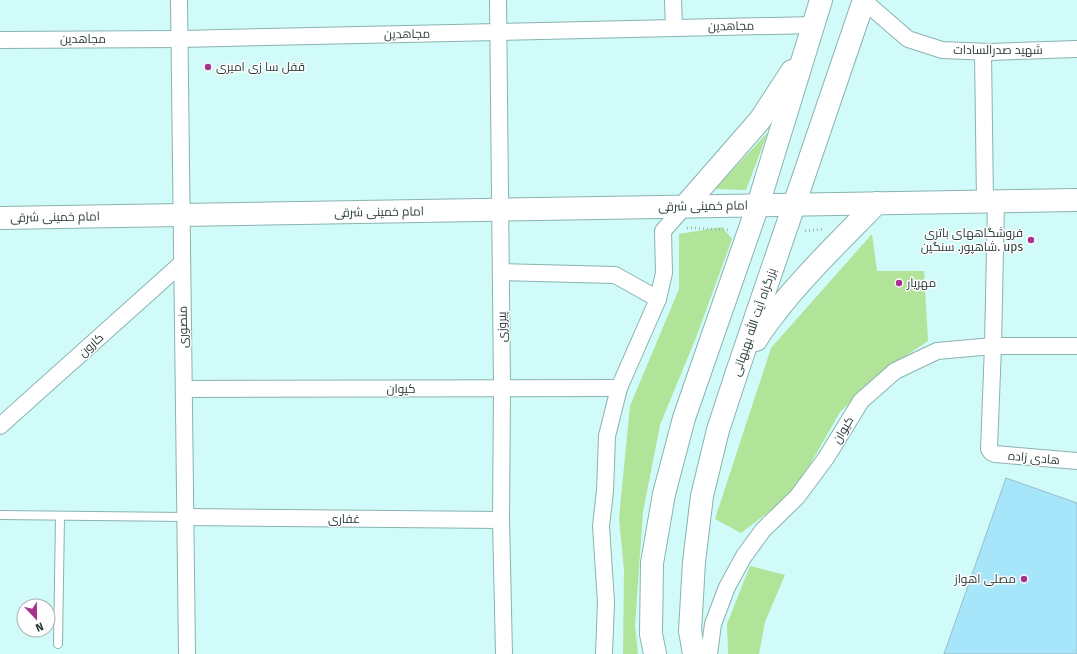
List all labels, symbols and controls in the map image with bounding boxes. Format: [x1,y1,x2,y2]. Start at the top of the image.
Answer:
street label: مجاهدین [708,19,754,33]
street label: مجاهدین [384,27,430,41]
street label: مجاهدین [60,32,106,46]
street label: شهید صدرالسادات [953,43,1043,57]
place label: قفل سا زی امیری [216,60,305,74]
marker: قفل سا زی امیری [203,62,213,72]
street label: امام خمینی شرقی [658,198,748,215]
street label: امام خمینی شرقی [334,204,424,221]
street label: امام خمینی شرقی [10,209,100,226]
place label: فروشگاههای باتری شاهپور. سنگین. ups [921,226,1023,255]
marker: فروشگاههای باتری شاهپور. سنگین. ups [1026,235,1036,245]
street label: بزرگراه آیت الله بهبهانی [728,266,779,378]
place label: مهریار [906,276,936,290]
marker: مهریار [894,278,904,288]
street label: منصوری [176,306,190,348]
street label: پیروزی [495,311,511,343]
street label: کارون [76,330,106,360]
street label: کیوان [386,382,416,396]
street label: کیوان [829,414,857,446]
street label: هادی زاده [1007,449,1061,467]
street label: غفاری [328,512,360,526]
place label: مصلی اهواز [953,572,1016,586]
marker: مصلی اهواز [1019,574,1029,584]
north arrow [16,598,56,638]
text: N [34,619,45,634]

